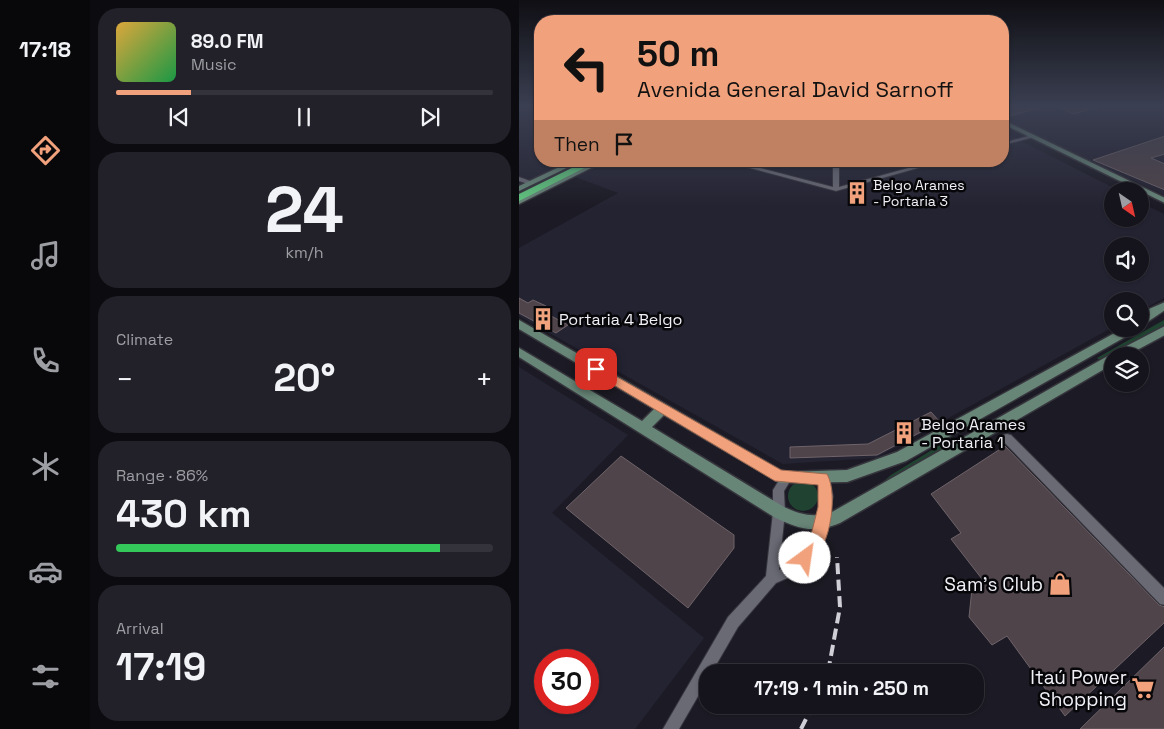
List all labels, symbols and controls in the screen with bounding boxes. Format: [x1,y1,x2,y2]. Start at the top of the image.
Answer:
text: 89.0 FM [191,29,263,54]
text: 50 m [637,32,719,76]
text: 17:18 [19,35,71,63]
icon: left [554,35,619,100]
text: Music [191,54,237,75]
text: Avenida General David Sarnoff [637,75,954,103]
icon: previous [165,103,193,131]
icon: pause [290,103,318,131]
icon: next [416,103,444,131]
icon: arrive [610,130,638,158]
text: Then [554,132,600,157]
icon: directions [28,133,63,168]
text: 24 [265,168,344,251]
place label: Belgo Arames - Portaria 3 [873,176,965,210]
building icon: Belgo Arames - Portaria 3 [844,180,870,206]
north arrow [1104,182,1149,228]
map controls [1104,182,1149,392]
button: sound [1104,237,1149,282]
icon: music [28,238,63,273]
text: km/h [285,242,324,263]
button: search [1104,292,1149,337]
building icon: Portaria 4 Belgo [530,306,556,332]
place label: Portaria 4 Belgo [559,309,682,330]
text: Climate [116,329,173,350]
icon: phone [28,343,63,378]
button: layers [1104,347,1149,392]
pin [575,348,617,390]
text: 20° [273,354,336,402]
icon: arrive [582,355,610,383]
text: − [116,361,133,397]
text: + [476,361,493,397]
place label: Belgo Arames - Portaria 1 [921,414,1026,453]
building icon: Belgo Arames - Portaria 1 [891,420,917,446]
icon: climate [28,449,63,484]
text: Range · 86% [116,465,208,486]
text: 430 km [116,490,251,538]
position arrow [778,531,830,583]
icon: car [28,554,63,589]
shop icon: Sam's Club [1047,571,1073,597]
place label: Sam's Club [944,572,1043,597]
text: Arrival [116,618,164,639]
text: 17:19 [116,643,206,691]
speed limit sign: 30 [534,649,599,714]
icon: filters [28,659,63,694]
place label: Itaú Power Shopping [1030,665,1127,712]
supermarket icon: Itaú Power Shopping [1130,675,1156,701]
text: 17:19 · 1 min · 250 m [754,676,929,701]

